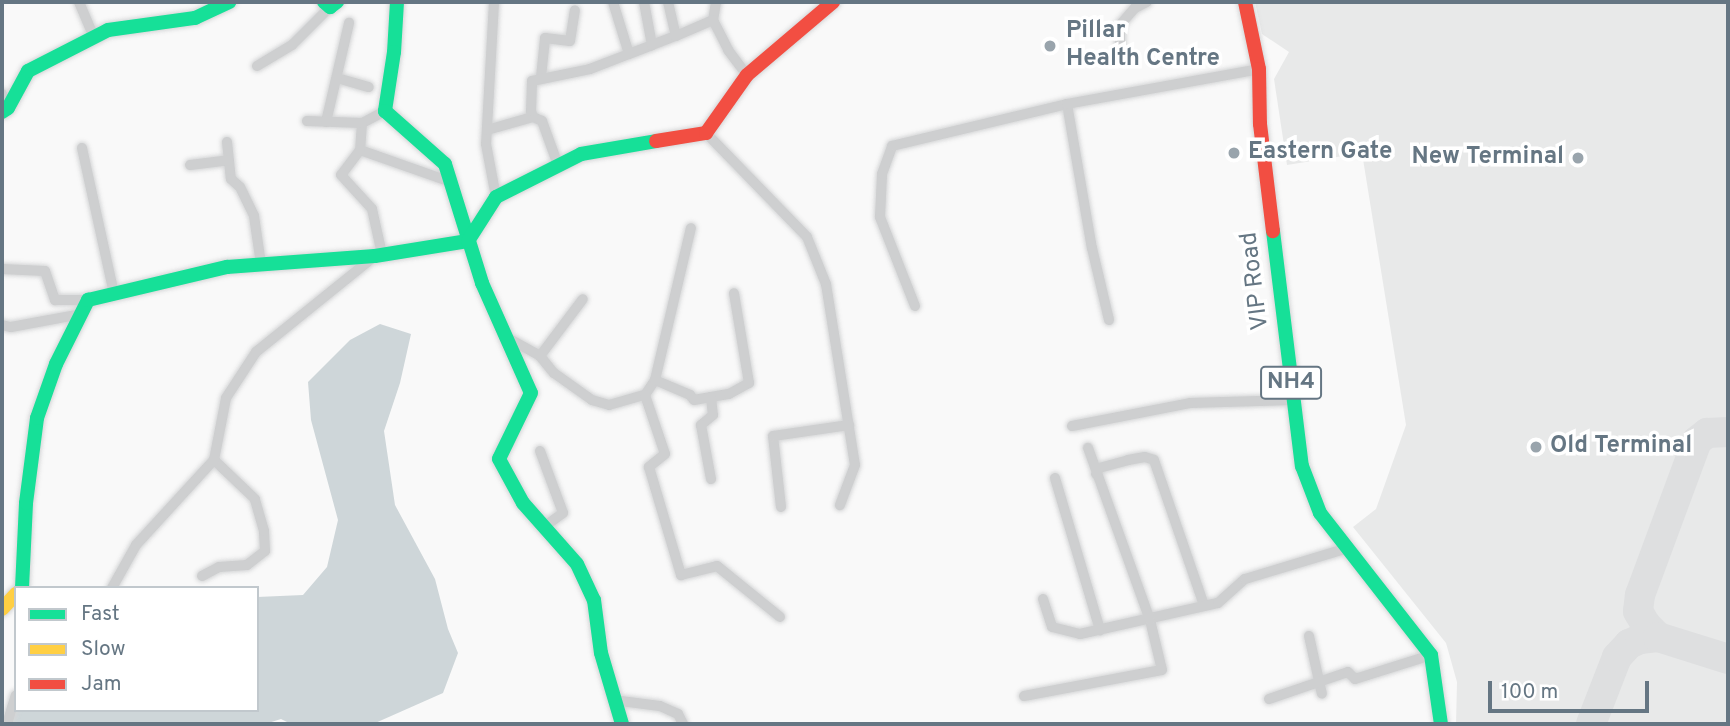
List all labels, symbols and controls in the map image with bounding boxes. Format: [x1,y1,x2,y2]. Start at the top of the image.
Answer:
place label: Pillar Health Centre [1066,18,1220,74]
marker: Pillar Health Centre [1040,36,1060,56]
place label: Eastern Gate [1248,139,1392,167]
place label: New Terminal [1412,144,1564,172]
marker: Eastern Gate [1226,145,1242,161]
marker: New Terminal [1570,150,1586,166]
street label: VIP Road [1236,230,1276,332]
road number: NH4 [1260,364,1322,402]
place label: Old Terminal [1550,433,1692,461]
marker: Old Terminal [1528,439,1544,455]
legend [14,586,259,712]
text: Fast [81,601,120,628]
text: Slow [81,636,126,663]
scale bar [1492,666,1653,710]
text: Jam [81,671,122,698]
text: 100 m [1501,679,1558,706]

